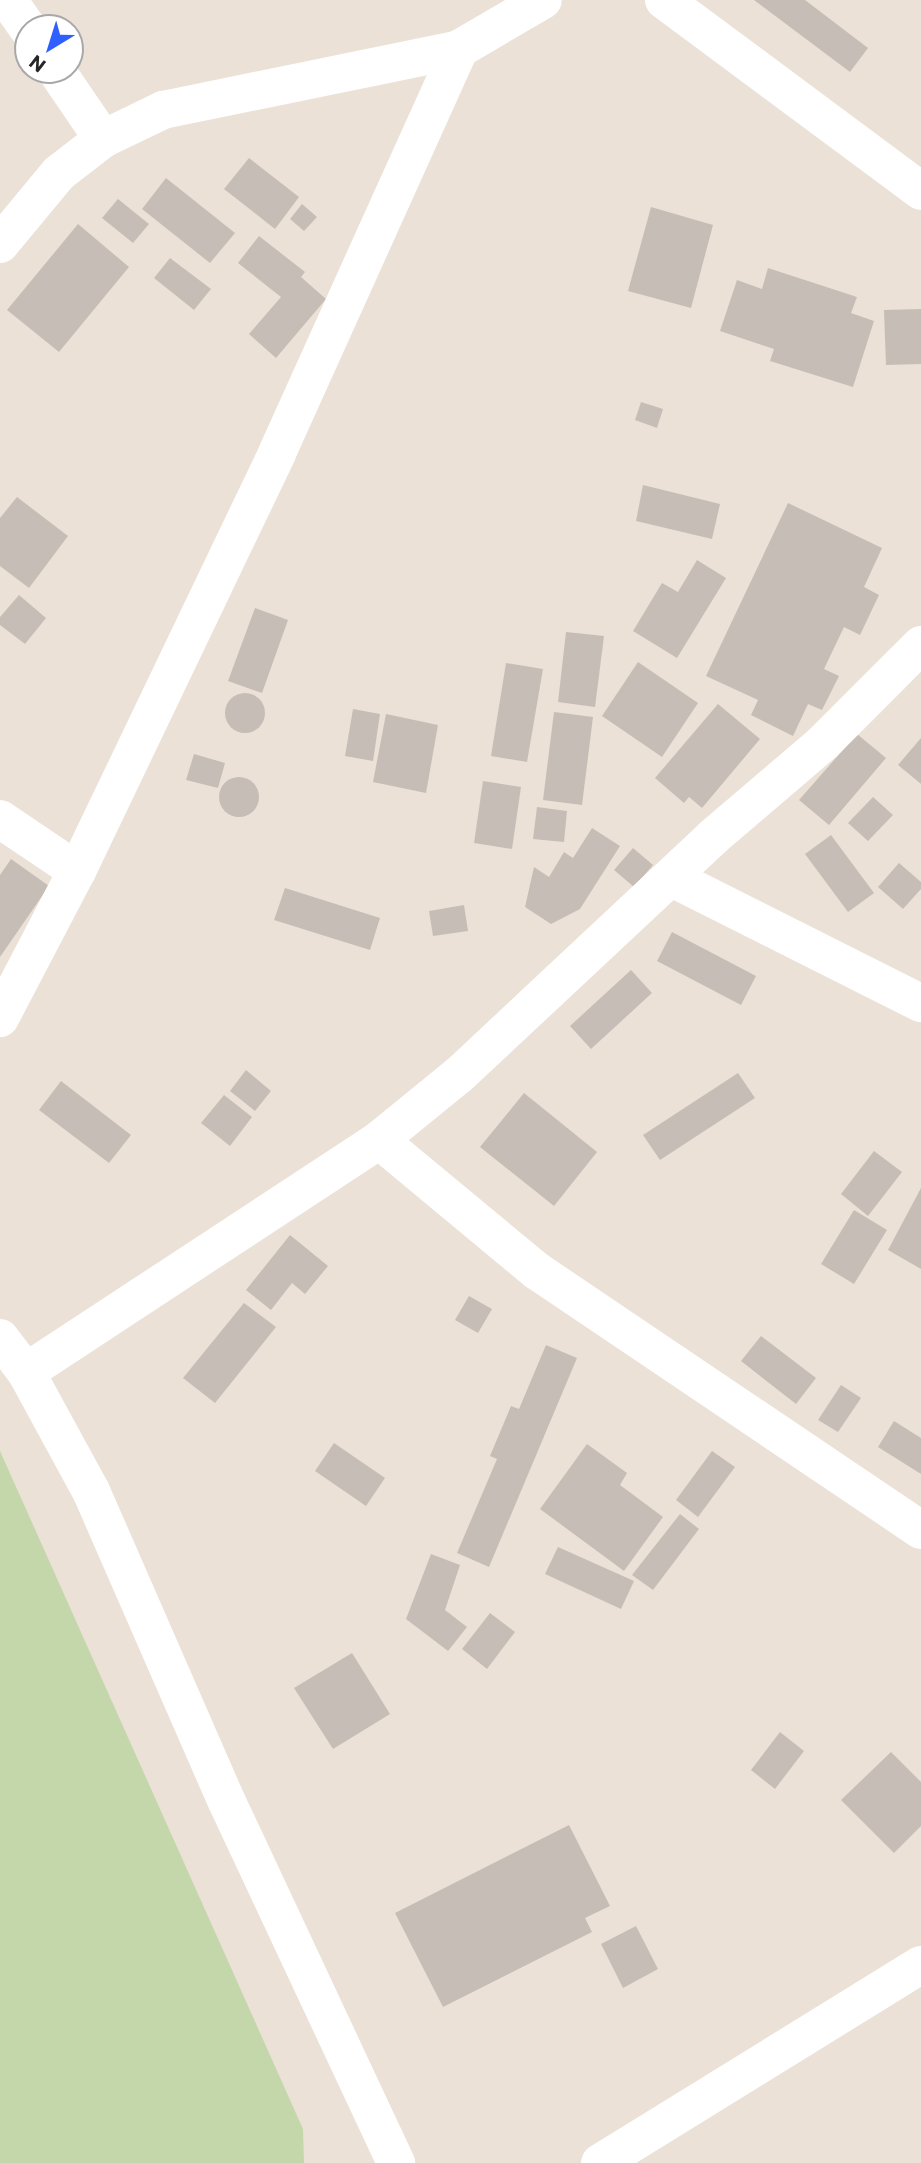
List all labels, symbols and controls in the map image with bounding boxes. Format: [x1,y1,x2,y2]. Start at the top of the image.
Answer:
north arrow [14,14,84,84]
text: N [24,51,50,78]

